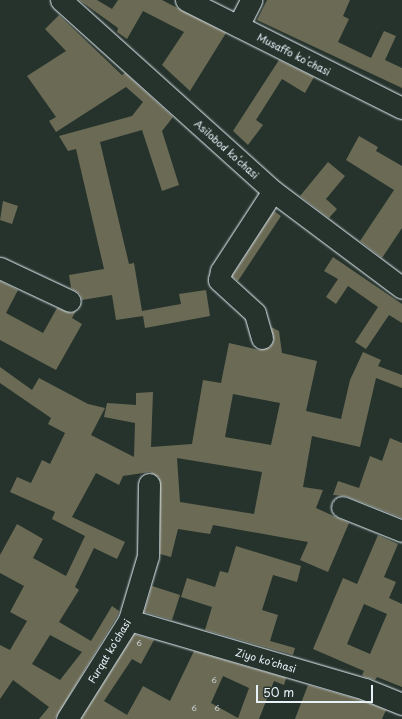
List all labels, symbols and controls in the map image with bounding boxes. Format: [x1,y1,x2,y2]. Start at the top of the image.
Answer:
street label: Musaffo koʻchasi [255,30,333,78]
street label: Asilobod koʻchasi [193,117,261,181]
street label: Furqat koʻchasi [85,616,133,686]
house number: 6 [136,639,142,649]
street label: Ziyo koʻchasi [234,646,298,674]
house number: 6 [211,676,217,686]
scale bar [258,677,375,703]
text: 50 m [263,683,294,701]
house number: 6 [191,704,197,714]
house number: 6 [214,704,220,714]

